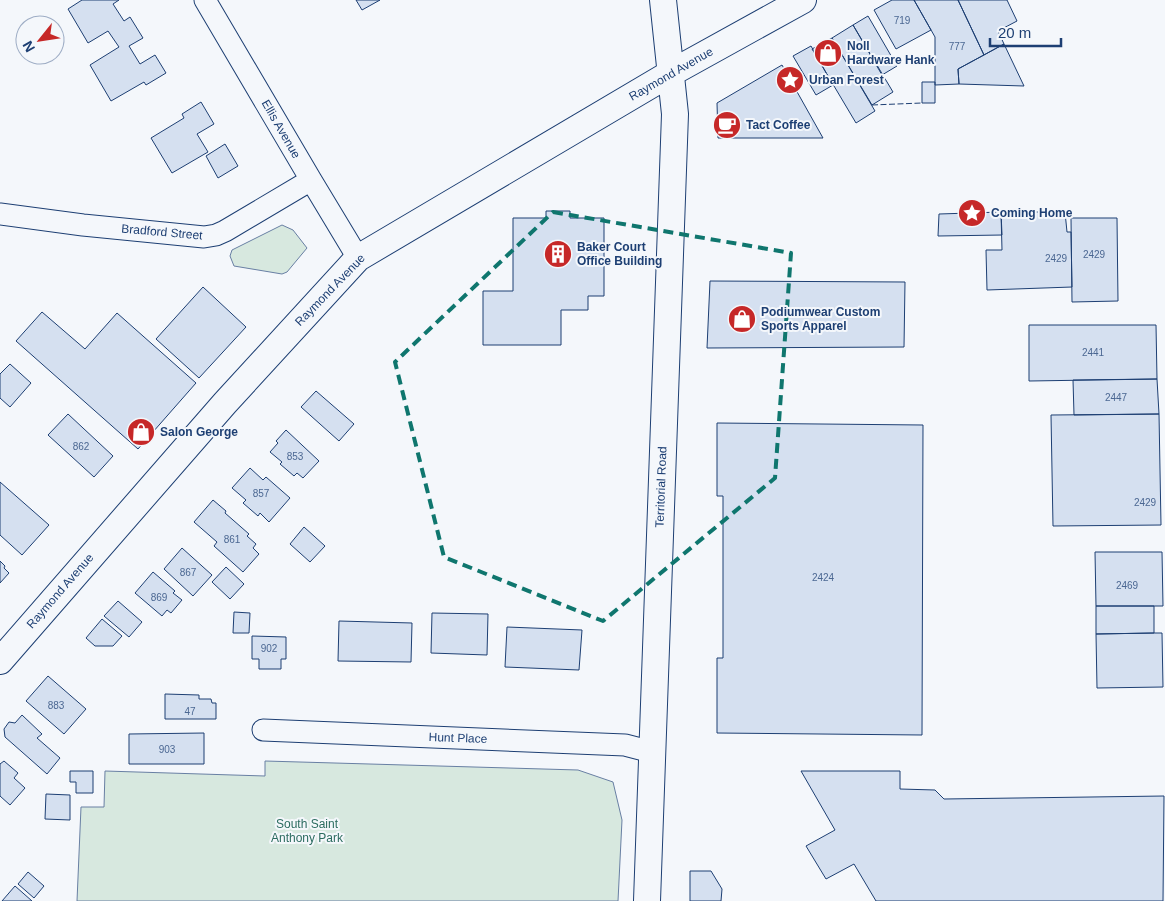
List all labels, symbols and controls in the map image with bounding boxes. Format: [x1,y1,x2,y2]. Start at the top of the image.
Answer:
north arrow [15,15,65,65]
house number: 719 [894,15,911,26]
scale bar [990,15,1061,47]
text: 20 m [998,24,1031,41]
text: N [19,38,38,55]
shop icon: Noll Hardware Hank [813,38,843,68]
place label: Noll Hardware Hank [847,39,935,67]
house number: 777 [949,41,966,52]
street label: Raymond Avenue [627,44,716,104]
place icon: Urban Forest [775,65,805,95]
place label: Urban Forest [809,73,884,87]
street label: Ellis Avenue [259,97,304,161]
cafe icon: Tact Coffee [712,110,742,140]
place label: Tact Coffee [746,118,811,132]
place icon: Coming Home [957,198,987,228]
place label: Coming Home [991,206,1073,220]
street label: Bradford Street [121,221,204,243]
building icon: Baker Court Office Building [543,239,573,269]
place label: Baker Court Office Building [577,240,662,268]
house number: 2429 [1083,249,1106,260]
street label: Raymond Avenue [292,251,368,329]
house number: 2429 [1045,253,1068,264]
shop icon: Podiumwear Custom Sports Apparel [727,304,757,334]
place label: Podiumwear Custom Sports Apparel [761,305,880,333]
house number: 2441 [1082,347,1105,358]
house number: 2447 [1105,392,1128,403]
shop icon: Salon George [126,417,156,447]
place label: Salon George [160,425,238,439]
house number: 862 [73,441,90,452]
street label: Territorial Road [653,446,669,528]
house number: 853 [287,451,304,462]
house number: 857 [253,488,270,499]
house number: 2429 [1134,497,1157,508]
house number: 861 [224,534,241,545]
street label: Raymond Avenue [24,550,96,631]
house number: 867 [180,567,197,578]
house number: 2424 [812,572,835,583]
house number: 2469 [1116,580,1139,591]
house number: 869 [151,592,168,603]
house number: 902 [261,643,278,654]
house number: 883 [48,700,65,711]
house number: 47 [184,706,196,717]
street label: Hunt Place [428,730,488,746]
house number: 903 [159,744,176,755]
park label: South Saint Anthony Park [271,817,344,845]

